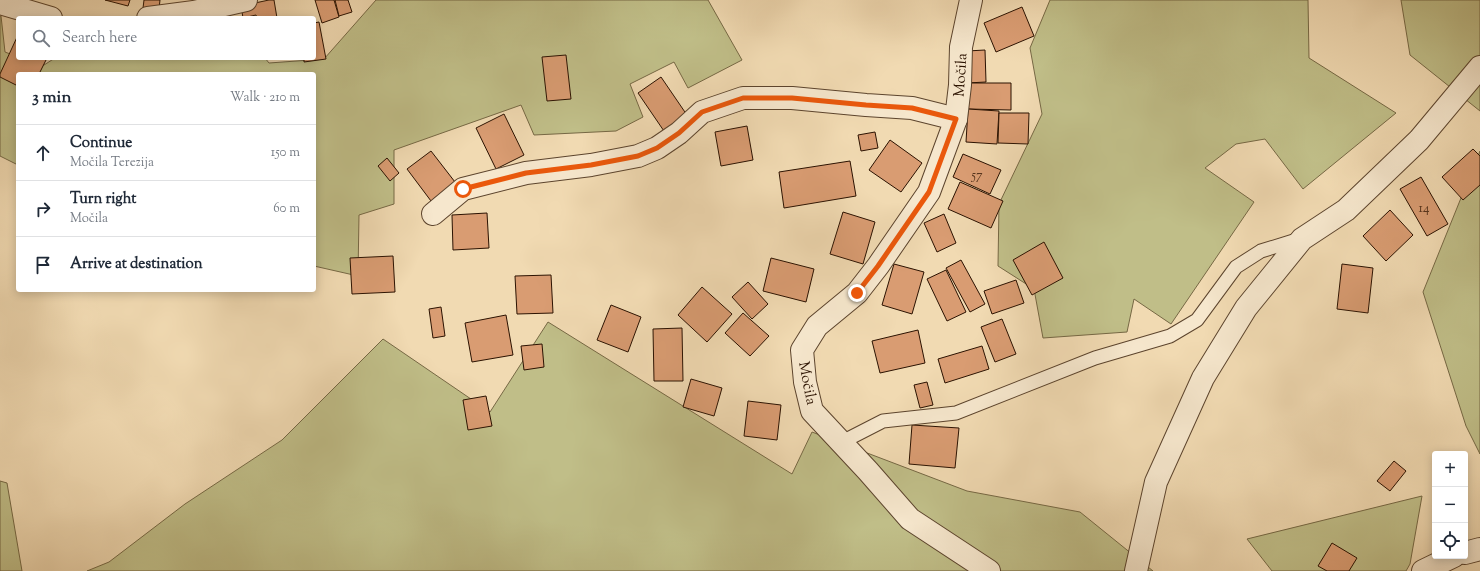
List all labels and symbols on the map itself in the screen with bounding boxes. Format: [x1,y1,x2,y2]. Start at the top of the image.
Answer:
street label: Močila [949,52,974,98]
house number: 57 [971,167,983,185]
route start [454,180,472,198]
house number: 14 [1419,200,1430,218]
route end [848,284,866,302]
street label: Močila [792,360,821,407]

